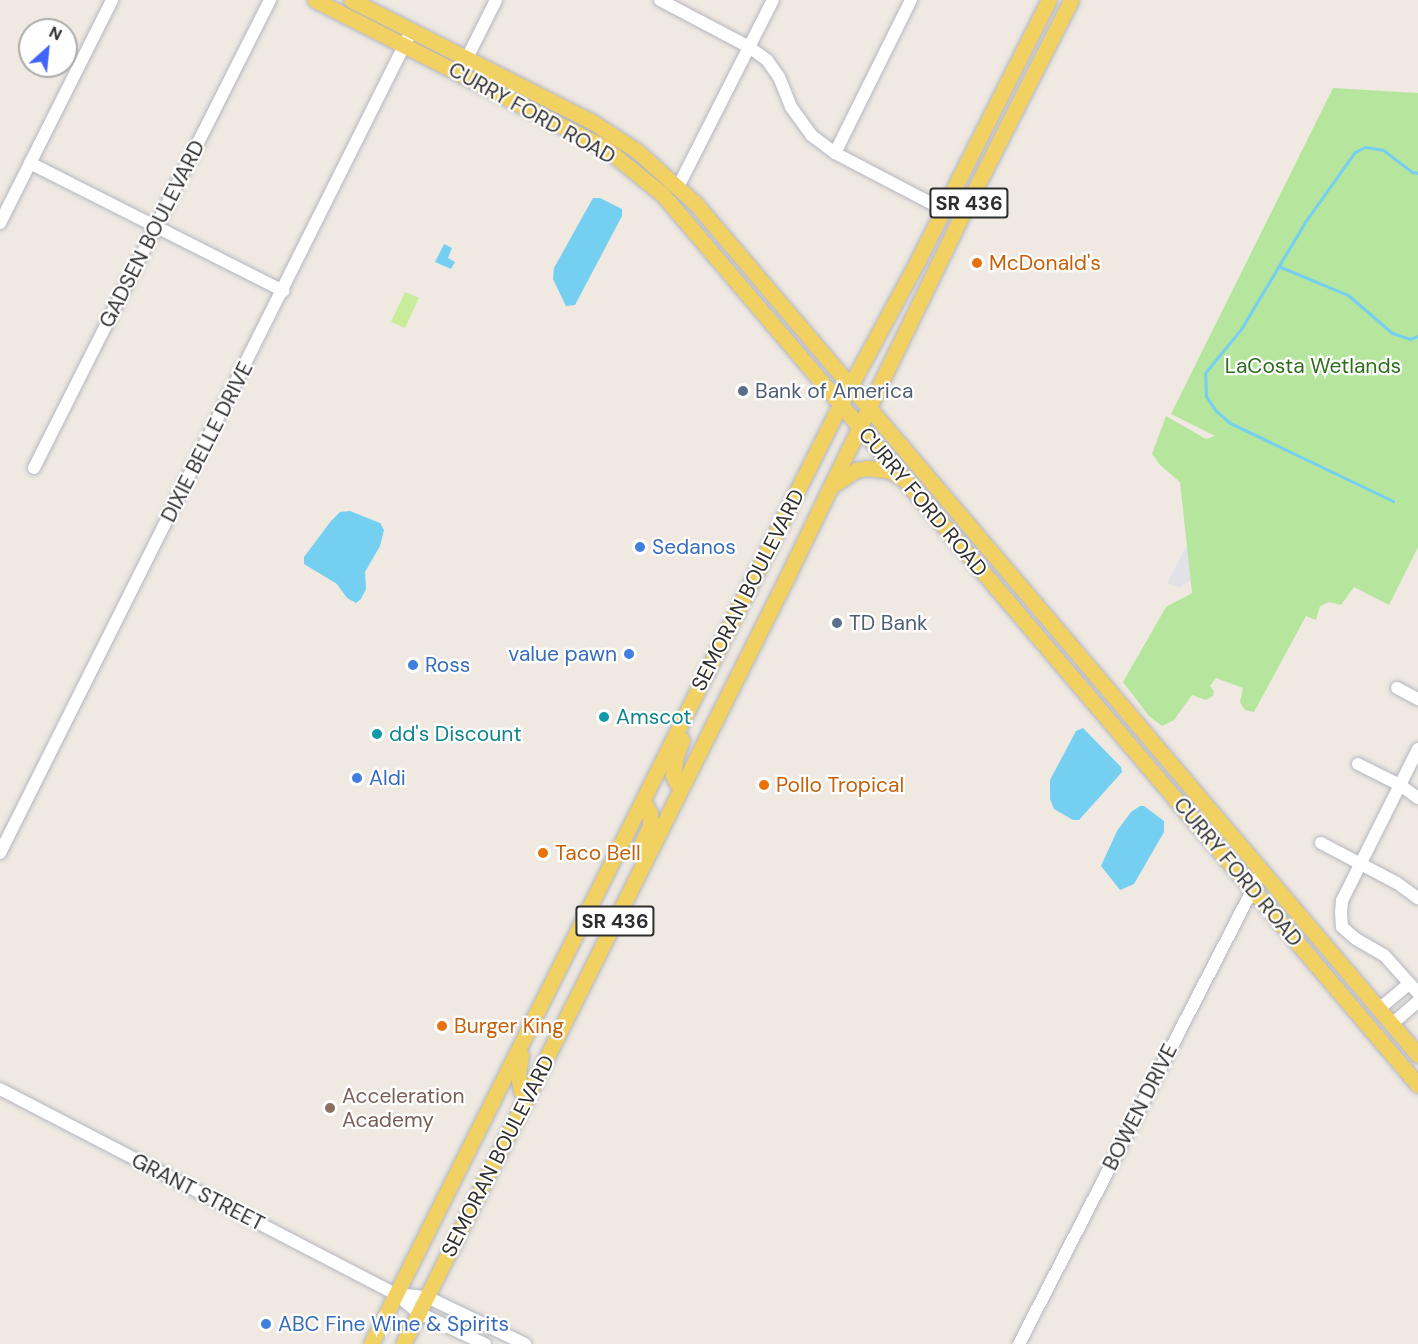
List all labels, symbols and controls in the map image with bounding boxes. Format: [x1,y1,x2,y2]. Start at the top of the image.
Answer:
north arrow [18,18,78,78]
text: N [46,21,65,45]
street label: CURRY FORD ROAD [444,57,620,169]
street label: GADSEN BOULEVARD [94,136,210,332]
road number: SR 436 [928,186,1010,220]
place label: McDonald's [989,250,1101,276]
marker: McDonald's [970,256,984,270]
park label: LaCosta Wetlands [1225,353,1401,379]
street label: DIXIE BELLE DRIVE [156,358,258,526]
place label: Bank of America [755,378,913,404]
marker: Bank of America [736,384,750,398]
street label: CURRY FORD ROAD [853,422,993,582]
street label: SEMORAN BOULEVARD [686,485,810,695]
place label: Sedanos [652,534,736,560]
marker: Sedanos [633,540,647,554]
place label: TD Bank [849,610,928,636]
marker: TD Bank [830,616,844,630]
place label: value pawn [508,641,617,667]
marker: value pawn [622,647,636,661]
place label: Ross [425,652,470,678]
marker: Ross [406,658,420,672]
place label: Amscot [616,704,691,730]
marker: Amscot [597,710,611,724]
place label: dd's Discount [389,721,522,747]
marker: dd's Discount [370,727,384,741]
place label: Aldi [369,765,406,791]
marker: Aldi [350,771,364,785]
place label: Pollo Tropical [776,772,904,798]
marker: Pollo Tropical [757,778,771,792]
street label: CURRY FORD ROAD [1168,792,1308,952]
place label: Taco Bell [555,840,641,866]
marker: Taco Bell [536,846,550,860]
road number: SR 436 [574,904,656,938]
place label: Burger King [454,1013,564,1039]
marker: Burger King [435,1019,449,1033]
street label: BOWEN DRIVE [1097,1040,1183,1174]
street label: SEMORAN BOULEVARD [436,1051,560,1261]
place label: Acceleration Academy [342,1083,465,1133]
marker: Acceleration Academy [323,1101,337,1115]
street label: GRANT STREET [127,1148,269,1236]
place label: ABC Fine Wine & Spirits [278,1311,509,1337]
marker: ABC Fine Wine & Spirits [259,1317,273,1331]

